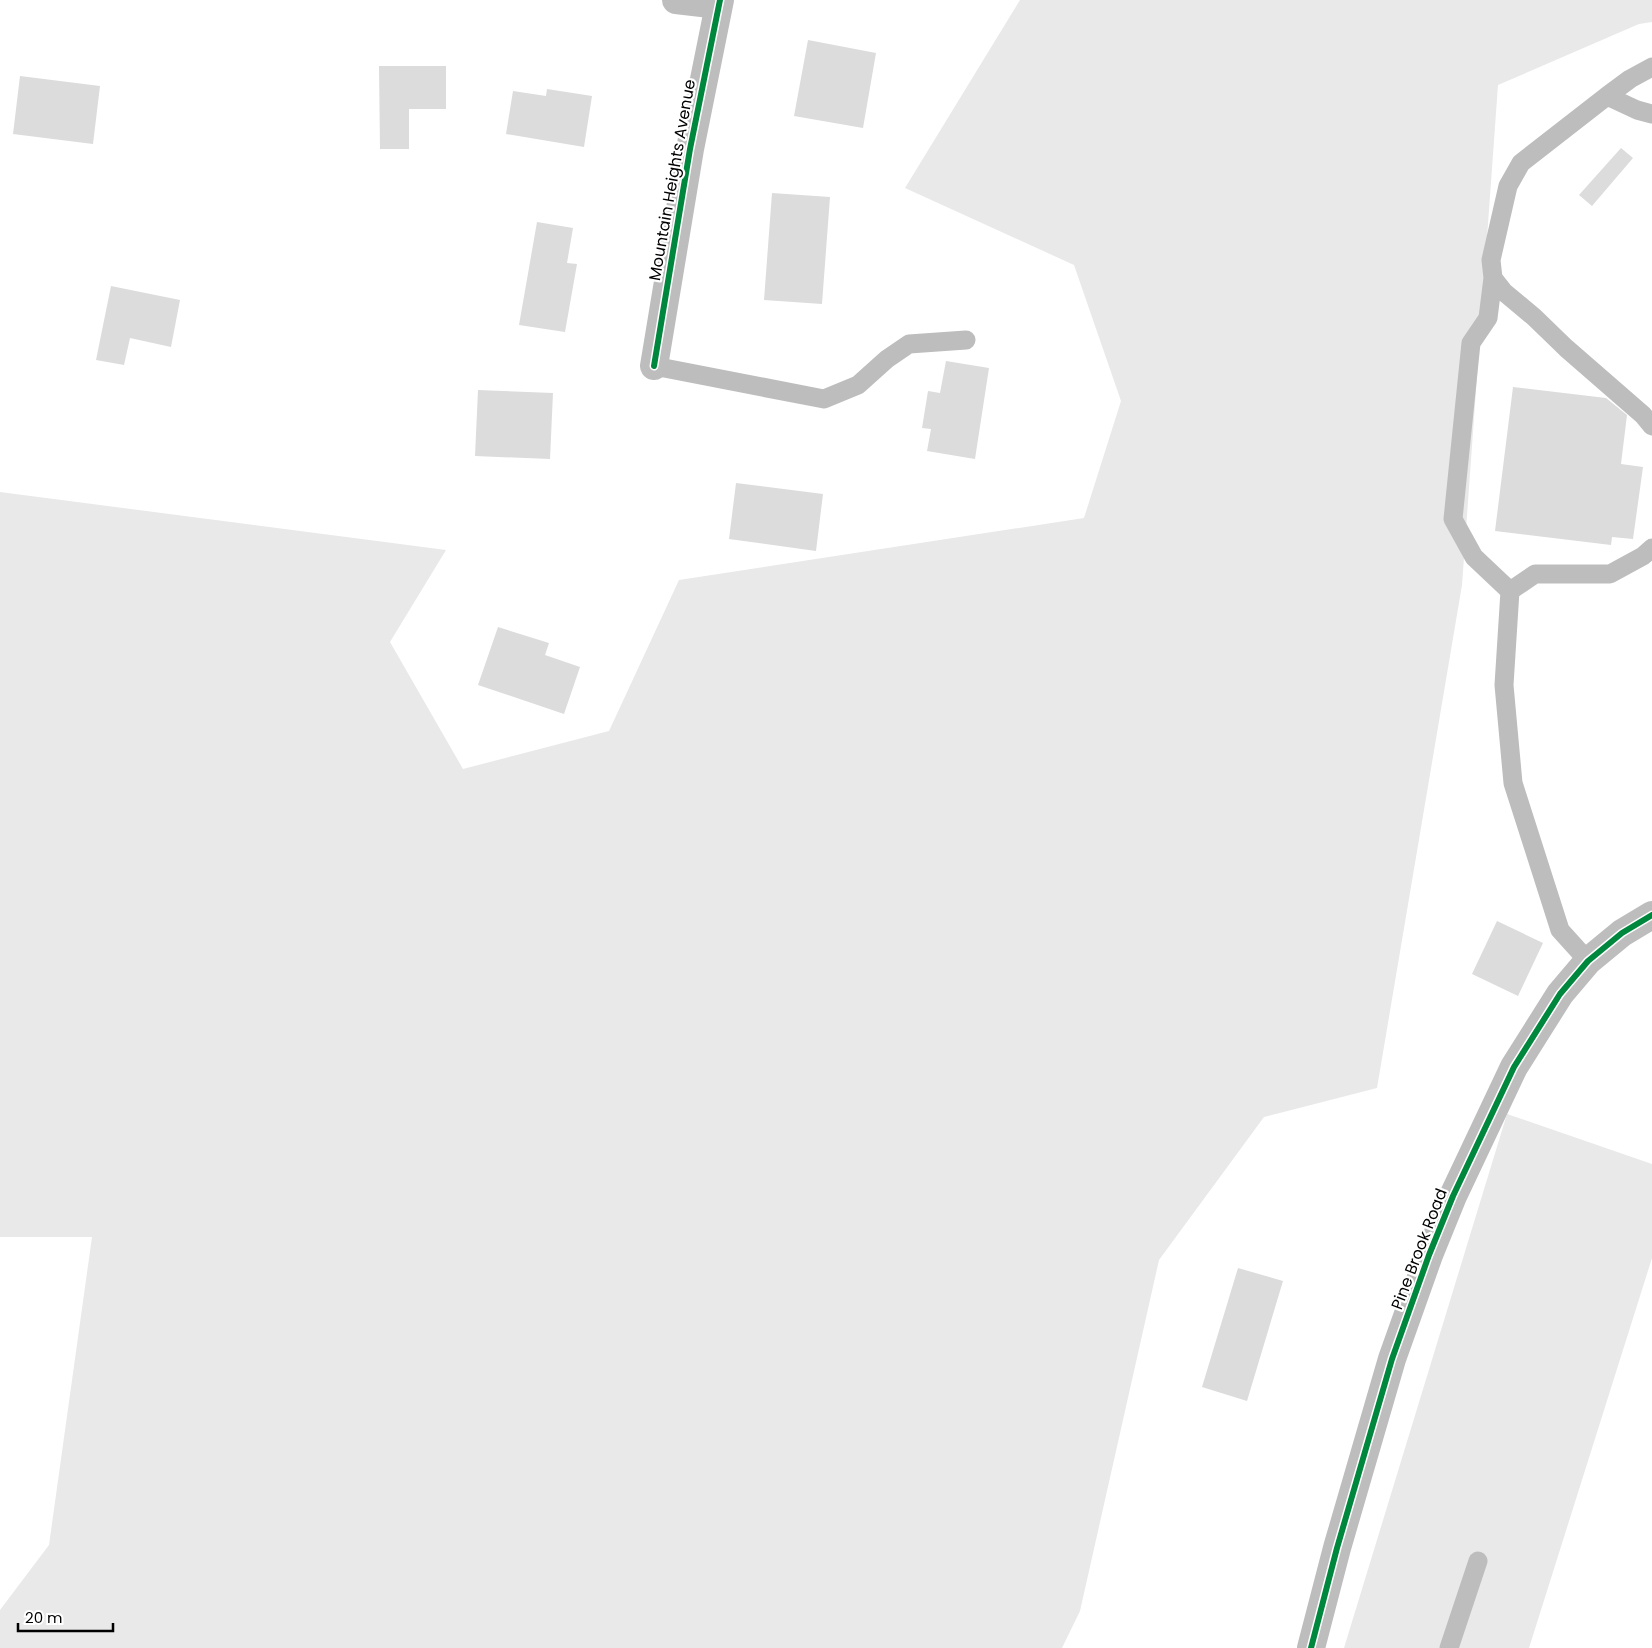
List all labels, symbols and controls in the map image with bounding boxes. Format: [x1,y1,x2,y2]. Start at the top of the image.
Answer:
street label: Mountain Heights Avenue [643,77,701,283]
street label: Pine Brook Road [1385,1185,1453,1313]
scale bar [18,1600,112,1632]
text: 20 m [25,1607,63,1628]

